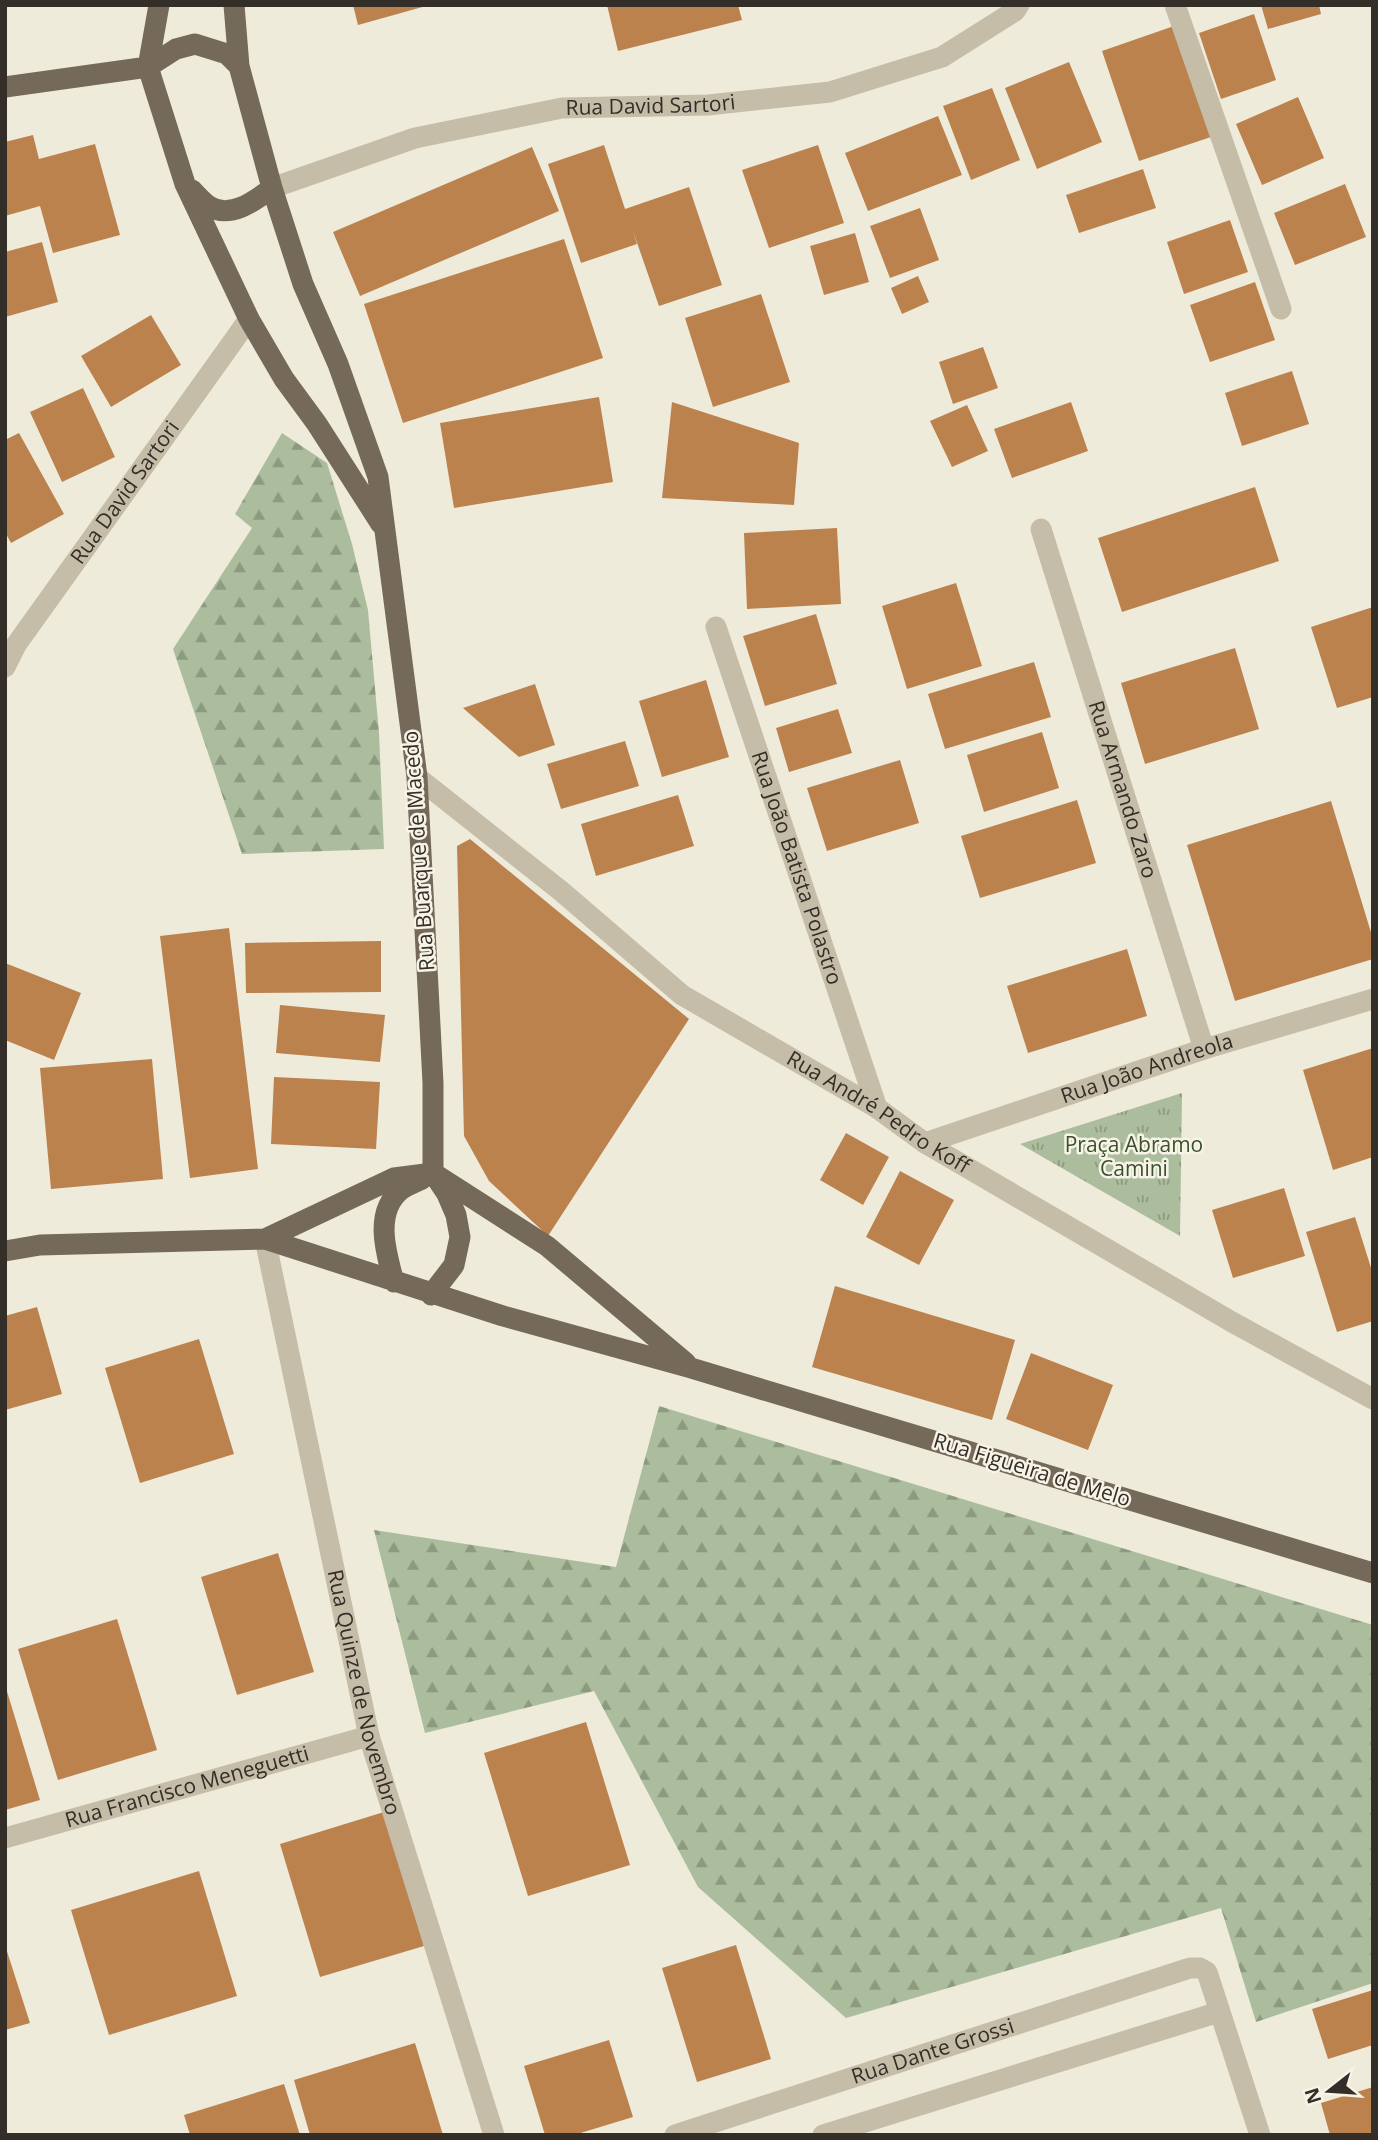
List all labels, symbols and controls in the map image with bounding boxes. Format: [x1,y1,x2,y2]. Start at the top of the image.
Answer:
street label: Rua David Sartori [565,87,737,121]
street label: Rua David Sartori [63,415,185,569]
street label: Rua Armando Zaro [1083,697,1165,882]
street label: Rua Buarque de Macedo [396,730,440,972]
street label: Rua João Batista Polastro [745,747,850,988]
street label: Rua João Andreola [1057,1026,1236,1109]
street label: Rua André Pedro Koff [782,1044,977,1180]
park label: Praça Abramo Camini [1065,1130,1203,1182]
street label: Rua Figueira de Melo [930,1426,1134,1512]
street label: Rua Quinze de Novembro [322,1567,408,1818]
street label: Rua Francisco Meneguetti [61,1739,312,1834]
street label: Rua Dante Grossi [848,2011,1017,2090]
north arrow [1294,2056,1364,2126]
text: N [1298,2085,1327,2107]

